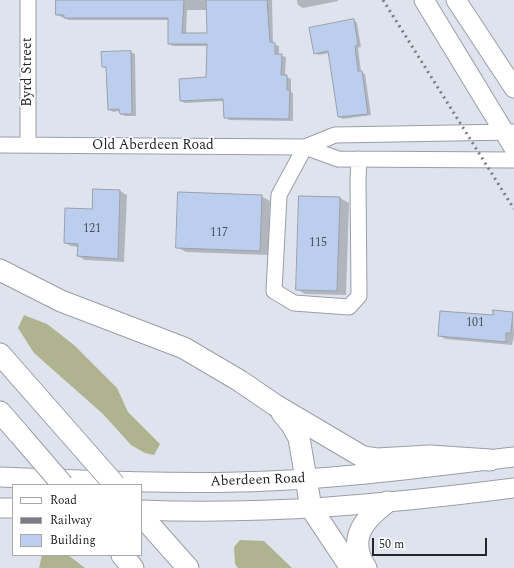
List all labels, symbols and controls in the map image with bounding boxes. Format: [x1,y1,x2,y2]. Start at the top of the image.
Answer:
street label: Byrd Street [20,37,36,107]
street label: Old Aberdeen Road [92,138,214,154]
house number: 121 [83,223,101,237]
house number: 117 [210,227,228,241]
house number: 115 [309,237,327,251]
house number: 101 [466,317,484,331]
street label: Aberdeen Road [210,471,306,491]
legend [12,484,142,556]
text: Road [50,491,77,510]
text: Railway [50,511,92,530]
scale bar [374,530,489,556]
text: Building [50,531,96,550]
text: 50 m [379,535,404,554]

